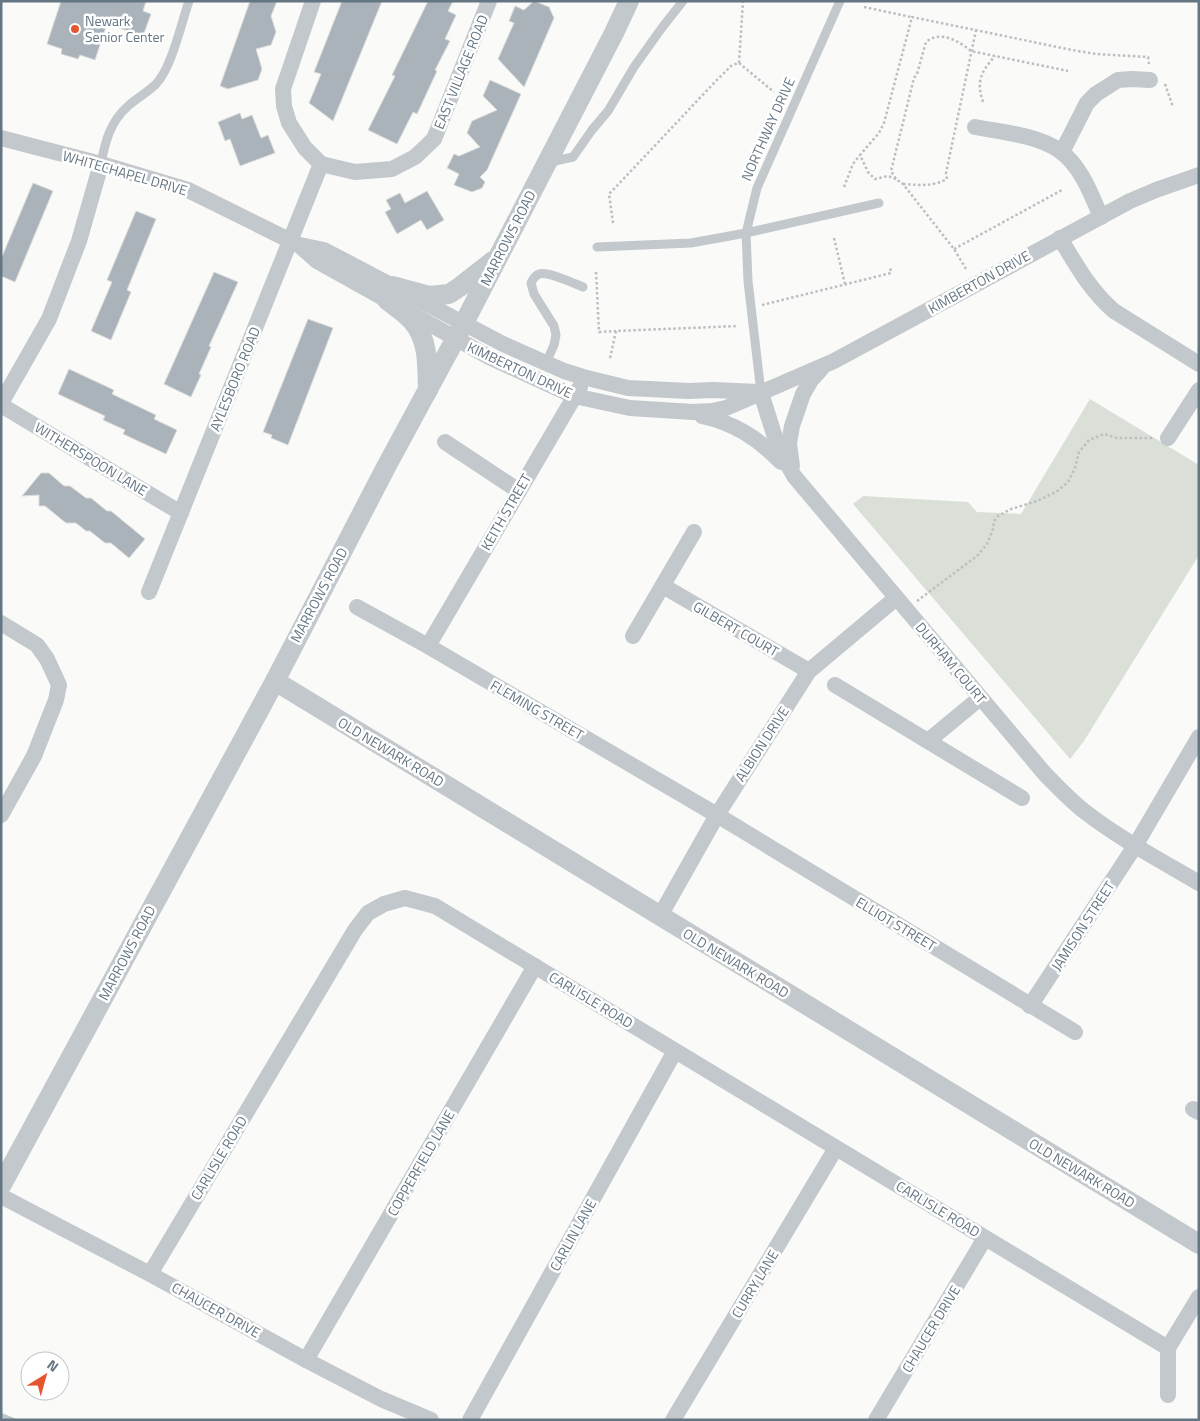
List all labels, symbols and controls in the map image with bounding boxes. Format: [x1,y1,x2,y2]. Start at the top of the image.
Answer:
place label: Newark Senior Center [85,10,165,47]
street label: EAST VILLAGE ROAD [428,11,493,132]
marker: Newark Senior Center [69,23,81,35]
street label: NORTHWAY DRIVE [735,73,800,184]
street label: WHITECHAPEL DRIVE [60,145,190,200]
street label: MARROWS ROAD [474,186,541,289]
street label: KIMBERTON DRIVE [924,245,1034,318]
street label: AYLESBORO ROAD [204,323,265,434]
street label: KIMBERTON DRIVE [464,336,576,403]
street label: WITHERSPOON LANE [31,417,152,501]
street label: KEITH STREET [475,469,536,554]
street label: MARROWS ROAD [285,544,352,646]
street label: GILBERT COURT [690,596,783,662]
street label: DURHAM COURT [911,617,992,709]
street label: FLEMING STREET [487,674,588,745]
street label: ALBION DRIVE [729,702,794,785]
street label: OLD NEWARK ROAD [334,712,448,792]
street label: JAMISON STREET [1046,876,1120,975]
street label: ELLIOT STREET [852,891,941,956]
street label: MARROWS ROAD [93,902,160,1004]
street label: OLD NEWARK ROAD [679,923,793,1003]
street label: CARLISLE ROAD [545,966,637,1033]
street label: COPPERFIELD LANE [382,1106,460,1220]
street label: CARLISLE ROAD [185,1112,252,1204]
street label: OLD NEWARK ROAD [1025,1133,1139,1213]
street label: CARLISLE ROAD [892,1175,984,1242]
street label: CARLIN LANE [544,1195,601,1275]
street label: CURRY LANE [726,1245,783,1322]
street label: CHAUCER DRIVE [168,1277,265,1343]
street label: CHAUCER DRIVE [896,1281,965,1376]
north arrow [20,1351,70,1401]
text: N [43,1354,63,1377]

